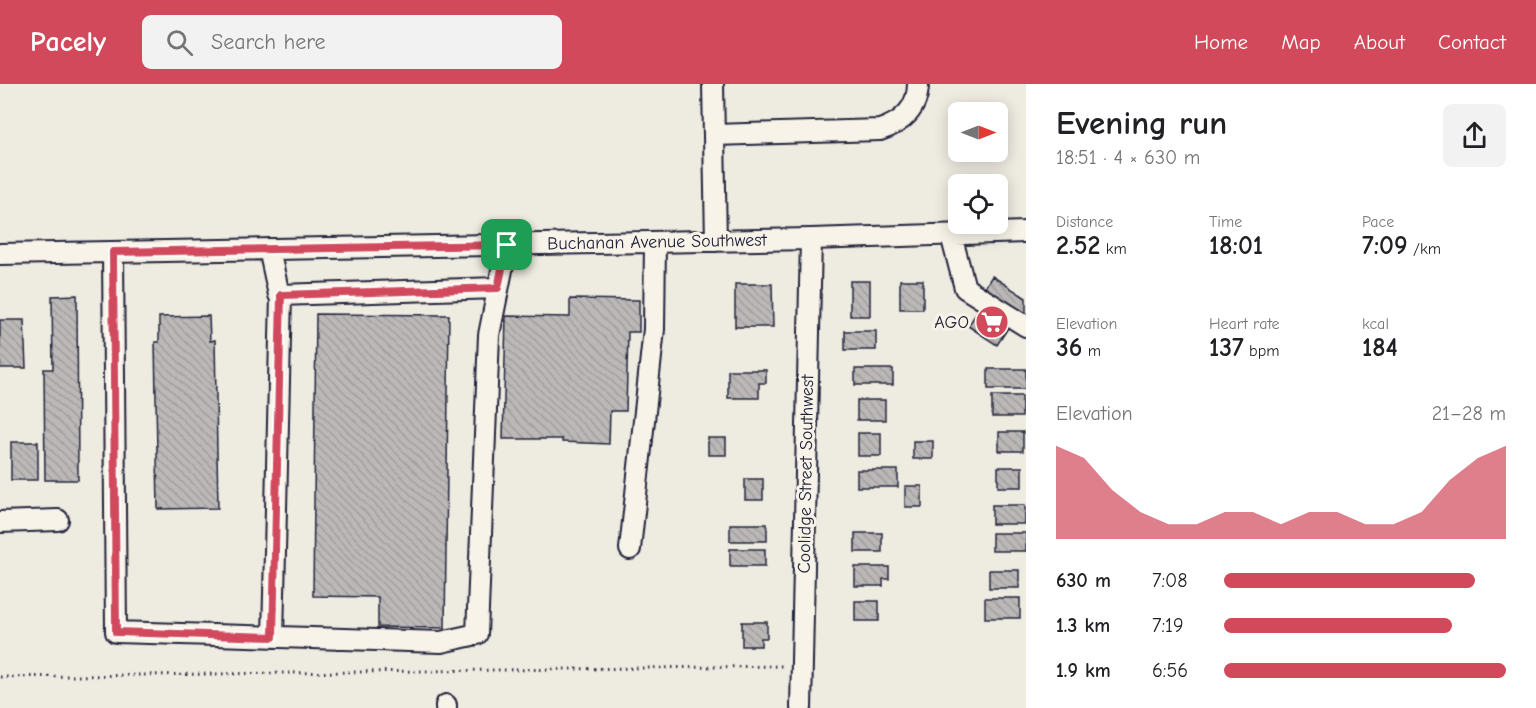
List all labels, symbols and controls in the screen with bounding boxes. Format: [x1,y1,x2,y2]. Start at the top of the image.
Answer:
search box [142,15,562,69]
text: Pacely [30,26,106,58]
icon: search [163,26,196,59]
text: Search here [211,29,326,55]
text: Home [1194,30,1248,54]
text: Map [1281,30,1321,54]
text: About [1354,30,1405,54]
text: Contact [1438,30,1506,54]
north arrow [948,102,1008,162]
map controls [948,102,1008,234]
text: Evening run [1056,104,1227,142]
button: share [1443,104,1506,167]
text: 18:51 · 4 × 630 m [1056,146,1200,169]
button: locate [948,174,1008,234]
text: Distance [1056,213,1113,231]
text: Time [1209,213,1242,231]
text: Pace [1362,213,1394,231]
pin [481,219,532,270]
icon: arrive [490,228,523,261]
street label: Buchanan Avenue Southwest [547,230,768,254]
text: 2.52 [1056,231,1100,261]
text: 18:01 [1209,231,1263,261]
text: 7:09 [1362,231,1408,261]
text: km [1100,240,1127,258]
text: /km [1408,240,1441,258]
supermarket icon: AGO [974,304,1010,340]
place label: AGO [934,312,969,333]
text: Elevation [1056,315,1117,333]
text: Heart rate [1209,315,1280,333]
text: kcal [1362,315,1389,333]
text: 36 [1056,333,1082,363]
text: 137 [1209,333,1244,363]
text: 184 [1362,333,1398,363]
text: m [1082,342,1101,360]
text: bpm [1244,342,1279,360]
street label: Coolidge Street Southwest [794,374,818,574]
text: Elevation [1056,402,1133,425]
text: 21–28 m [1432,402,1506,425]
text: 630 m [1056,569,1111,592]
text: 7:08 [1152,569,1188,592]
text: 1.3 km [1056,614,1110,637]
text: 7:19 [1152,614,1184,637]
text: 1.9 km [1056,659,1111,682]
text: 6:56 [1152,659,1188,682]

